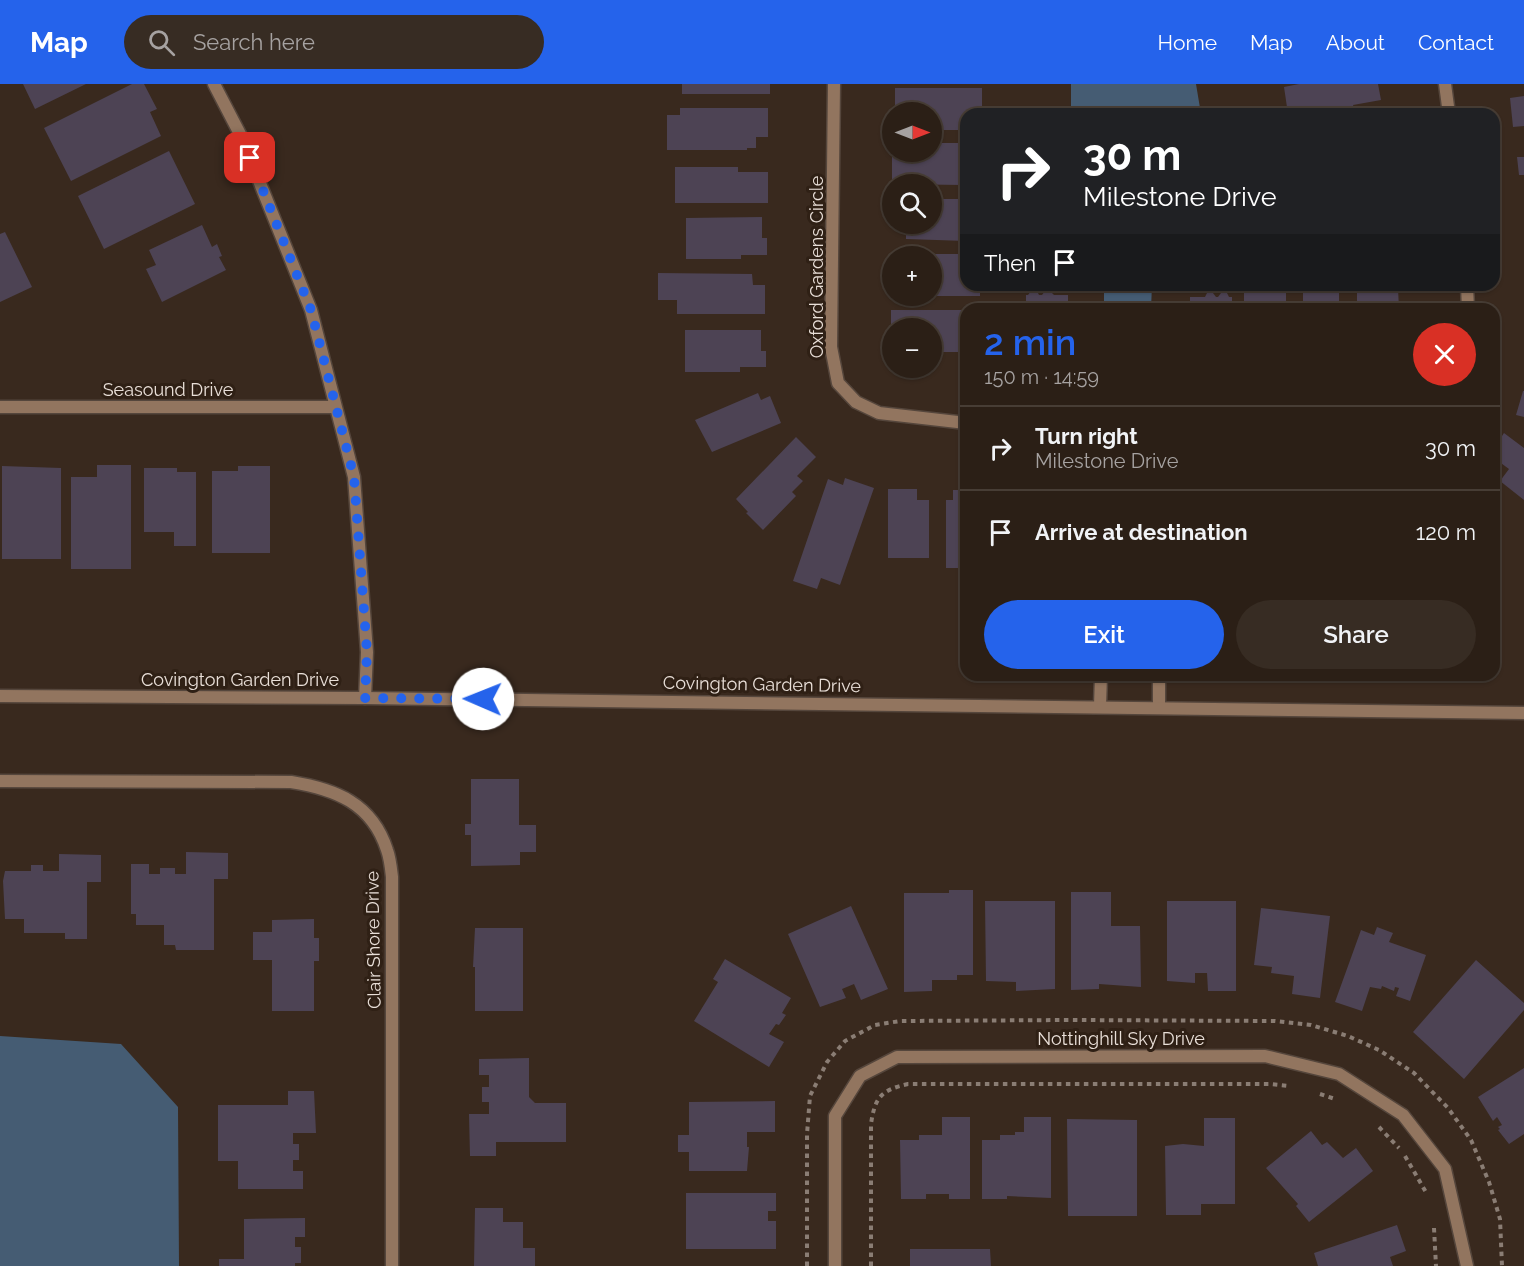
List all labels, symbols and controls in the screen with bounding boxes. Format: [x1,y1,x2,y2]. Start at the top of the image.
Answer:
search box [124,15,544,69]
text: Map [30,26,88,59]
icon: search [145,26,178,59]
text: Search here [193,29,315,55]
text: Home [1158,30,1217,55]
text: Map [1250,30,1293,55]
text: About [1326,30,1385,55]
text: Contact [1418,30,1494,55]
north arrow [882,102,942,162]
map controls [882,102,942,378]
text: 30 m [1083,131,1181,180]
pin [224,132,275,183]
icon: right [984,132,1062,210]
icon: arrive [233,141,266,174]
button: search [882,174,942,234]
street label: Oxford Gardens Circle [806,175,827,358]
text: Milestone Drive [1083,181,1277,212]
button: + [882,246,942,306]
icon: arrive [1048,246,1081,279]
text: Then [984,250,1036,276]
button: − [882,318,942,378]
text: 2 min [984,321,1076,363]
button: close [1413,323,1476,386]
text: 150 m · 14:59 [984,365,1099,389]
street label: Seasound Drive [103,379,234,400]
text: Turn right [1035,423,1138,449]
icon: right [984,432,1017,465]
text: 30 m [1425,435,1476,461]
text: Milestone Drive [1035,449,1178,473]
icon: arrive [984,516,1017,549]
text: Arrive at destination [1035,519,1248,545]
text: 120 m [1416,519,1476,545]
button: Exit [984,600,1224,669]
button: Share [1236,600,1476,669]
position arrow [451,667,515,731]
street label: Covington Garden Drive [141,669,339,690]
street label: Covington Garden Drive [663,672,862,696]
street label: Clair Shore Drive [361,871,385,1009]
street label: Nottinghill Sky Drive [1037,1028,1205,1049]

